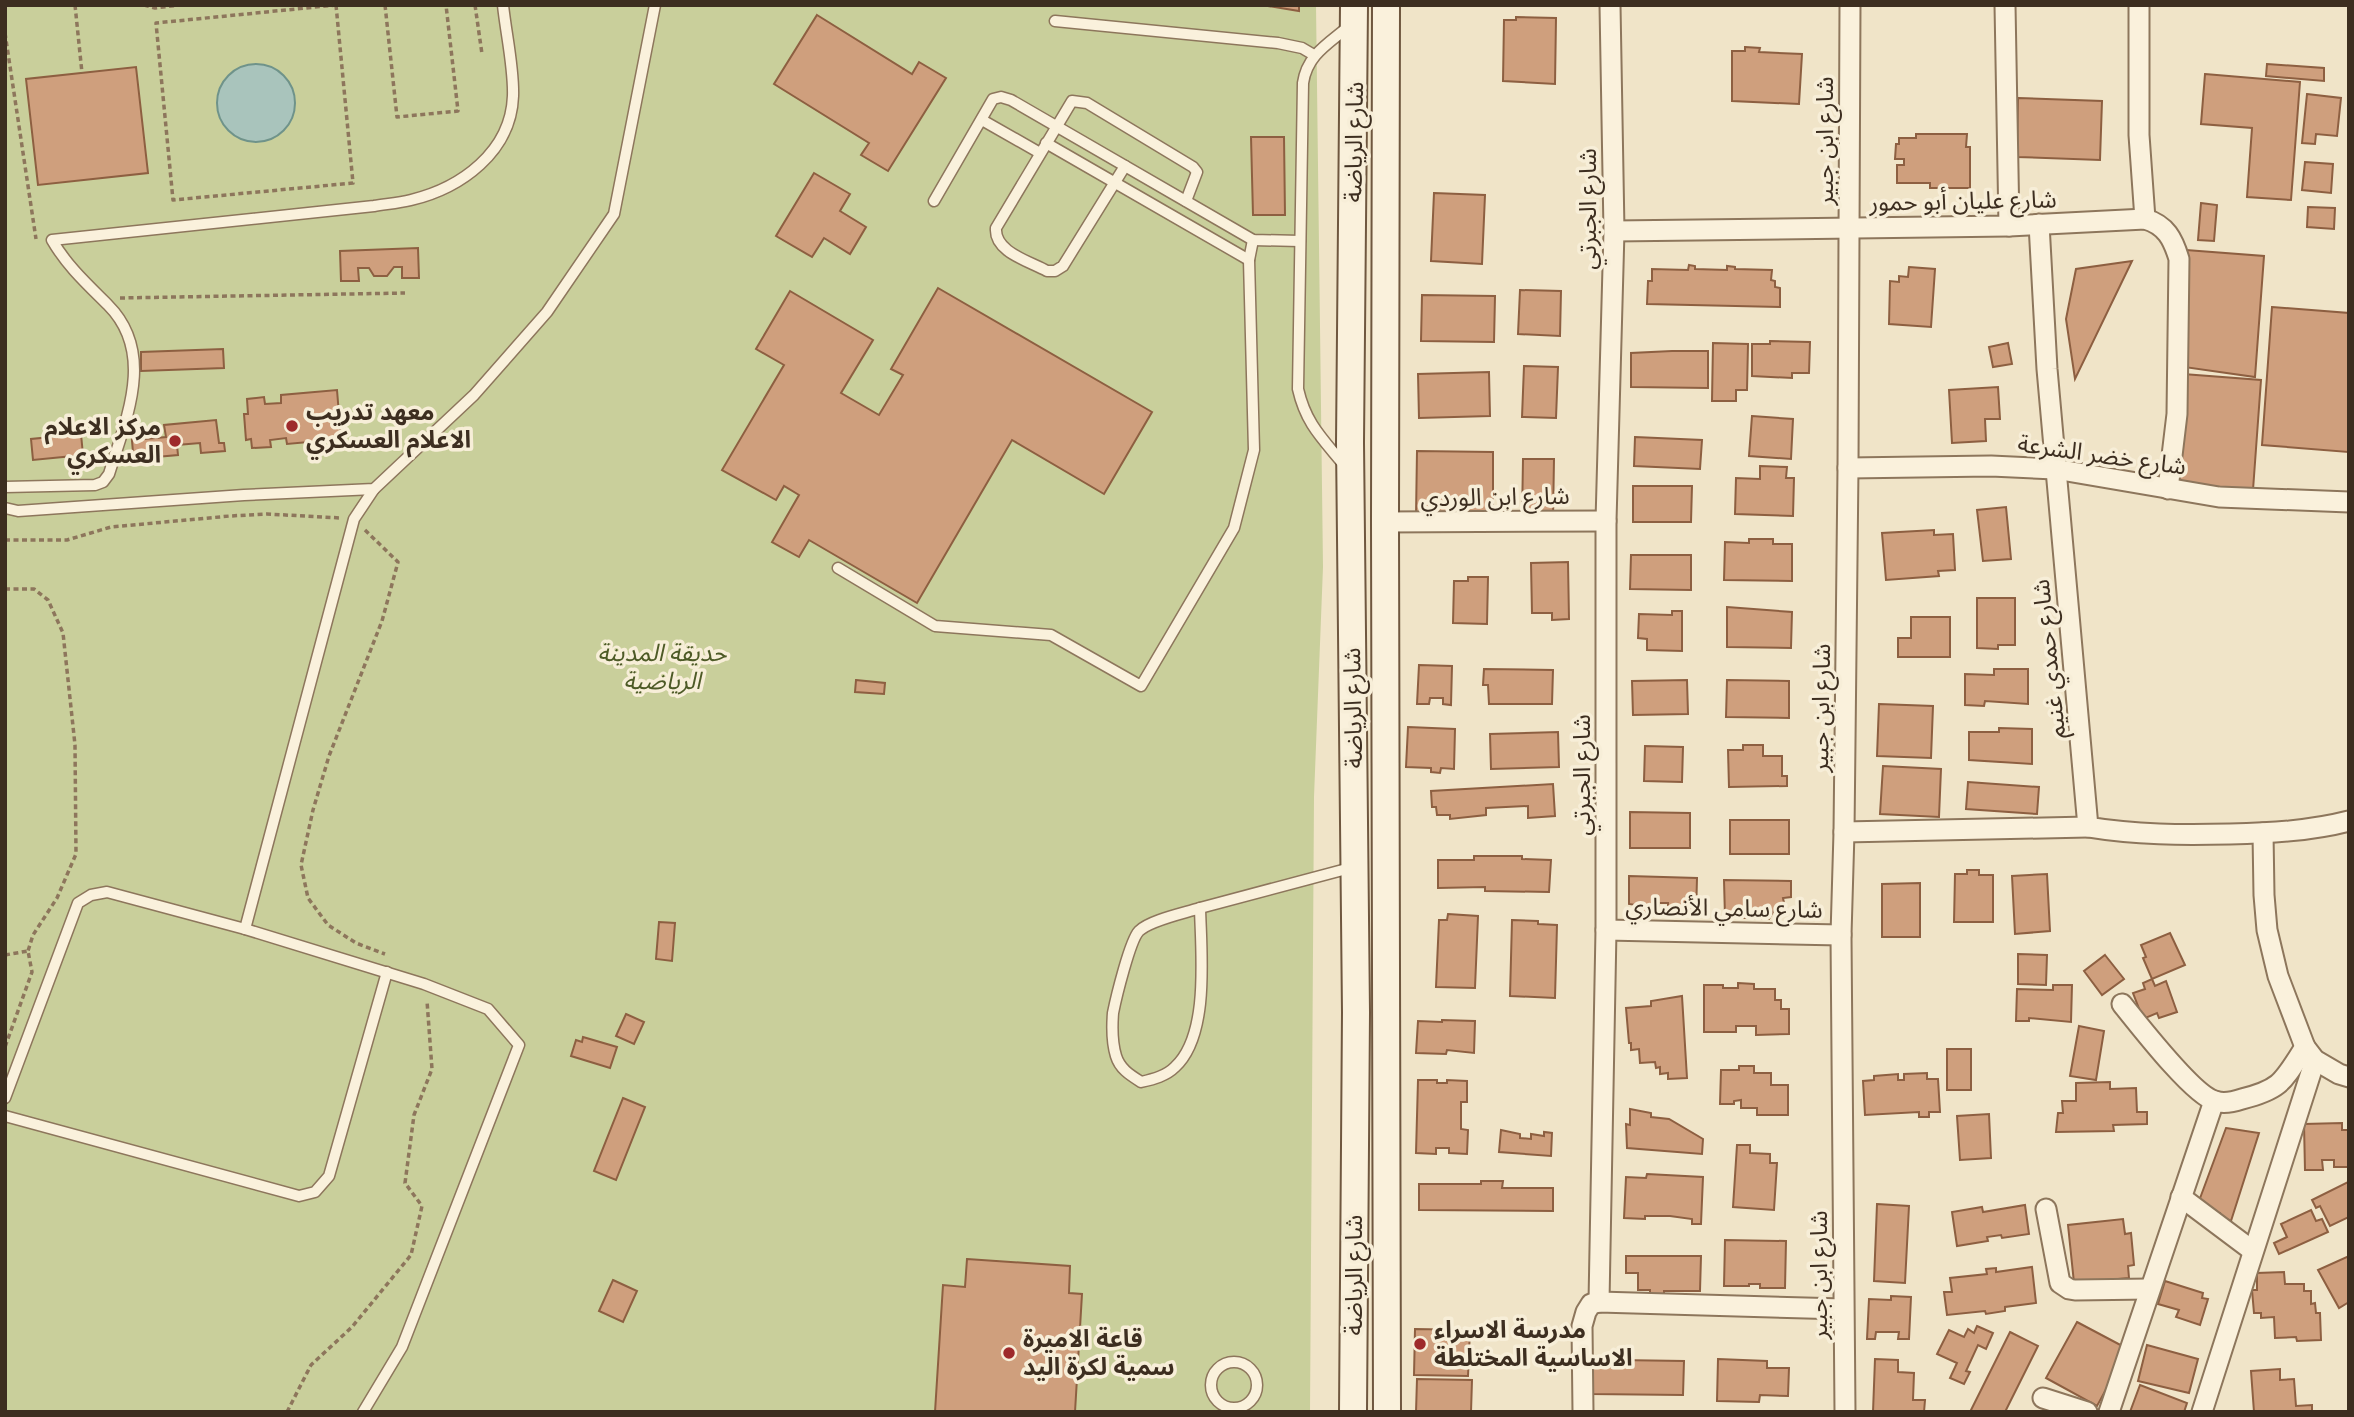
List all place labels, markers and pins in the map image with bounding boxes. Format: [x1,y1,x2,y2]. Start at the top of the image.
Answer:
place label: معهد تدريب الاعلام العسكري [306,395,471,460]
place label: مركز الاعلام العسكري [44,410,161,475]
marker: معهد تدريب الاعلام العسكري [284,418,300,434]
marker: مركز الاعلام العسكري [167,433,183,449]
place label: مدرسة الاسراء الاساسية المختلطة [1434,1313,1633,1373]
place label: قاعة الاميرة سمية لكرة اليد [1023,1322,1175,1382]
marker: مدرسة الاسراء الاساسية المختلطة [1412,1336,1428,1352]
marker: قاعة الاميرة سمية لكرة اليد [1001,1345,1017,1361]

